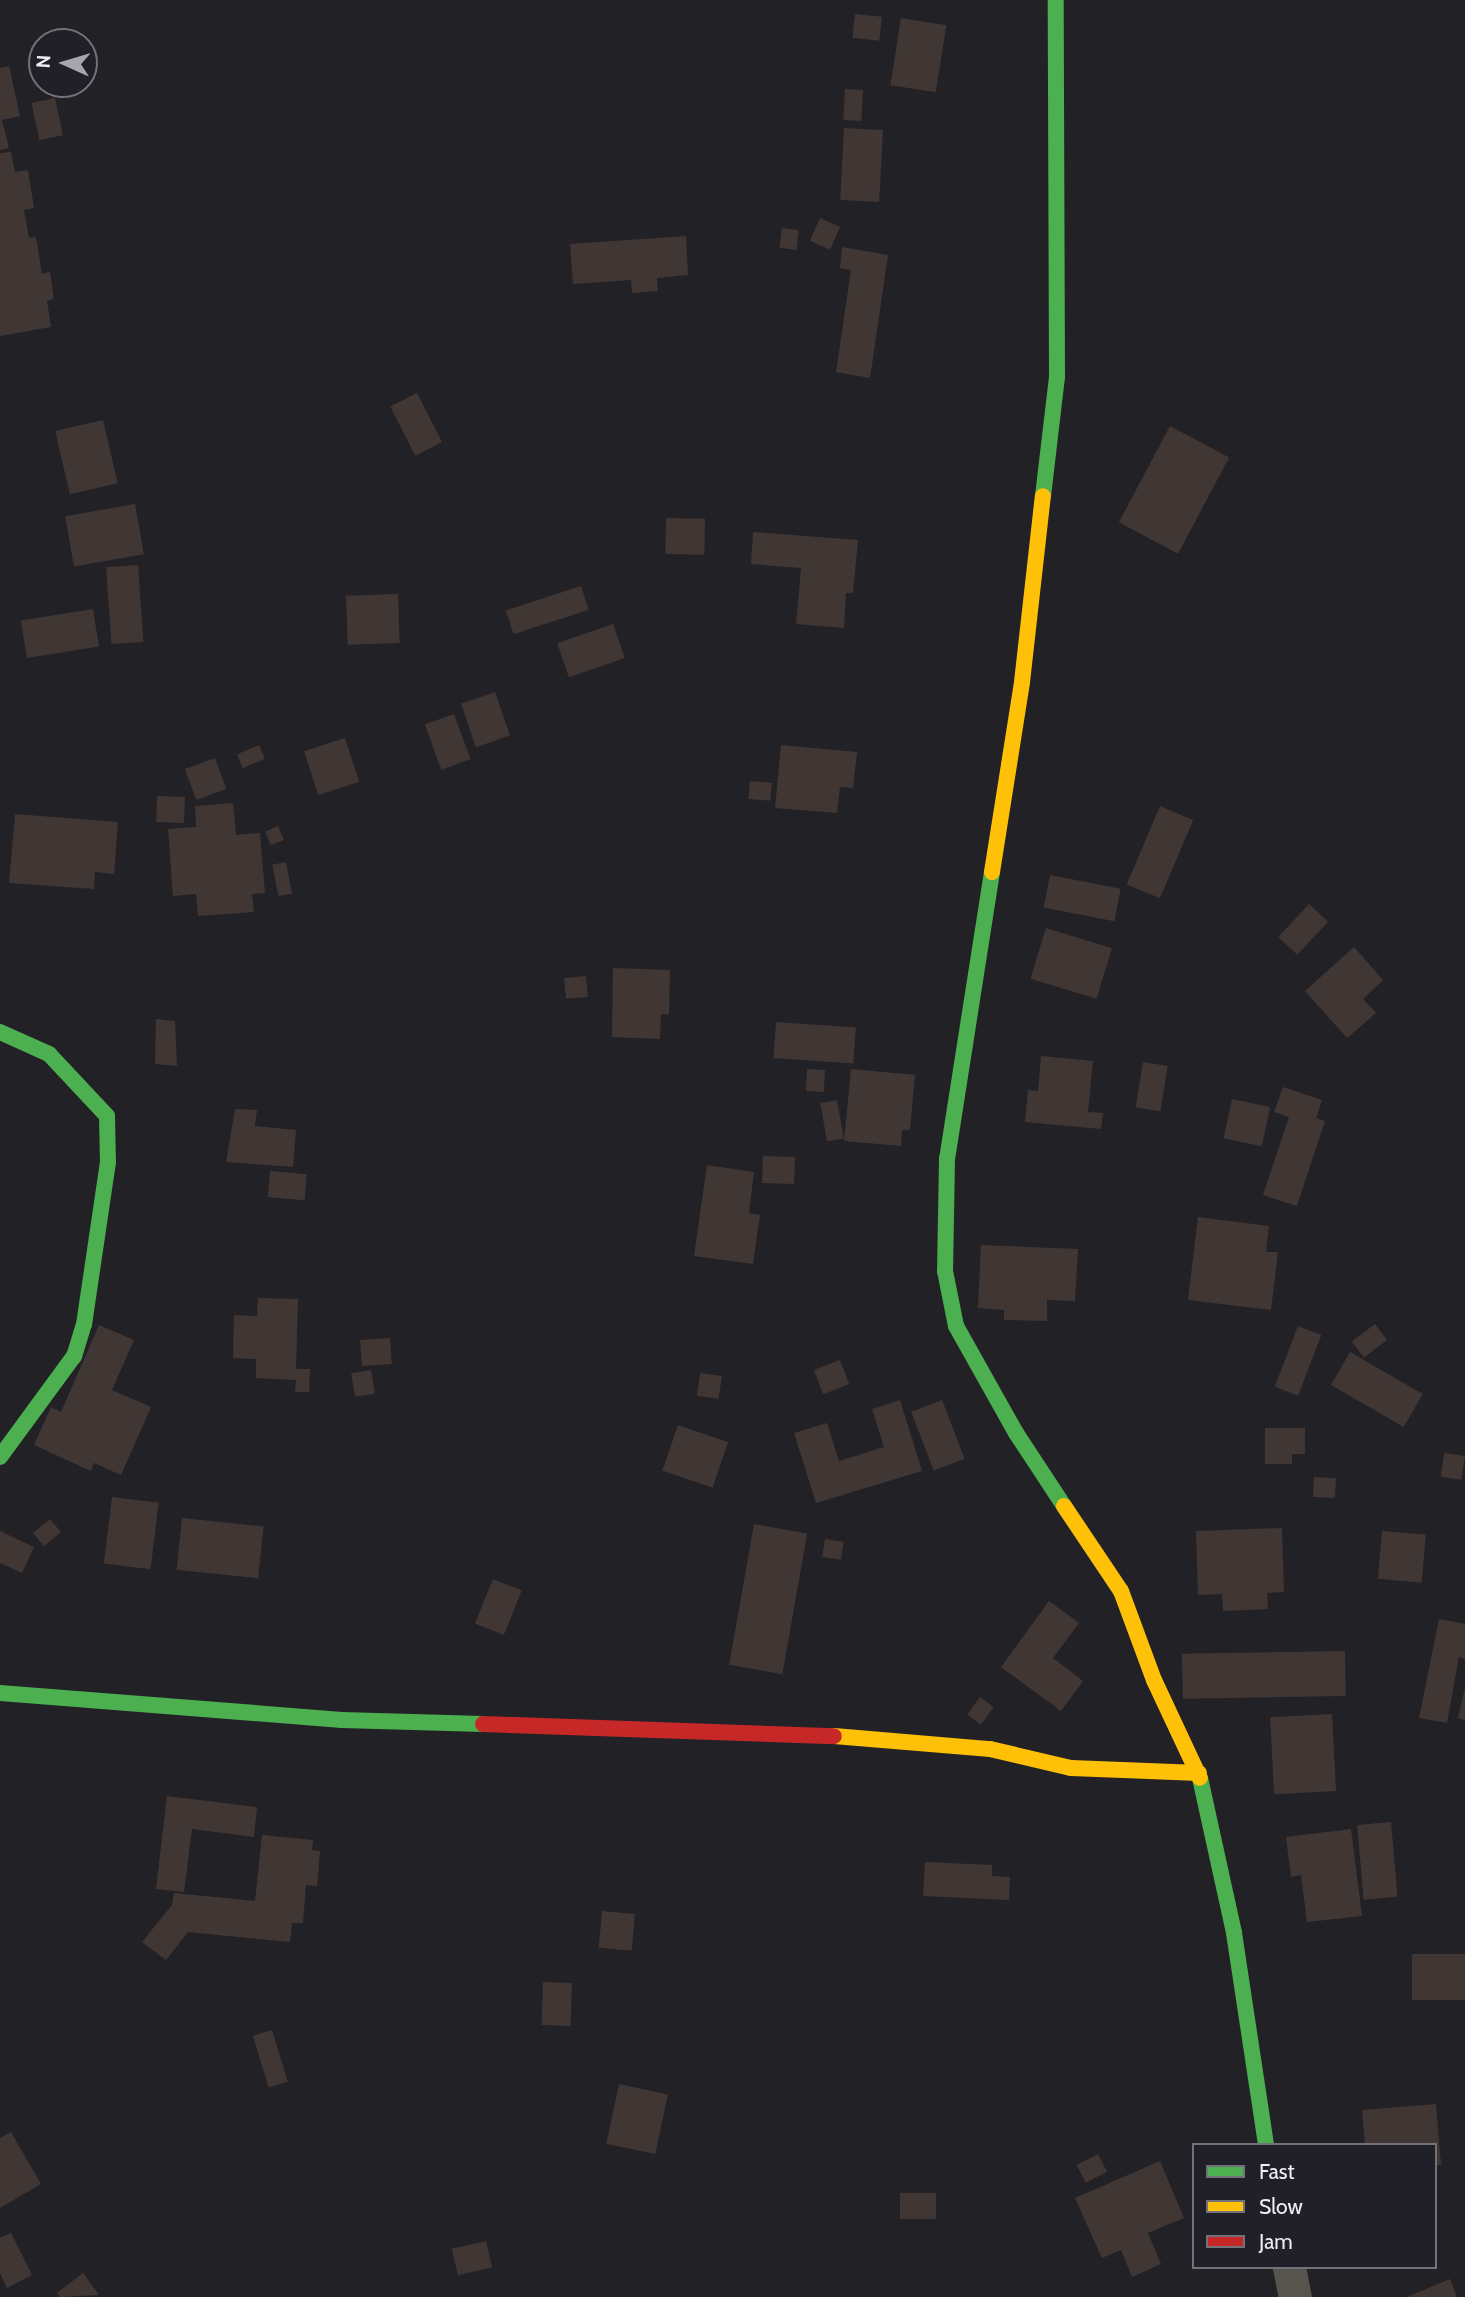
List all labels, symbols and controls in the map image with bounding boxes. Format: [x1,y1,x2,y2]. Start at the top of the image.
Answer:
north arrow [28,28,98,98]
text: N [32,54,55,69]
legend [1192,2143,1437,2269]
text: Fast [1259,2159,1295,2184]
text: Slow [1259,2194,1303,2219]
text: Jam [1259,2229,1293,2254]

